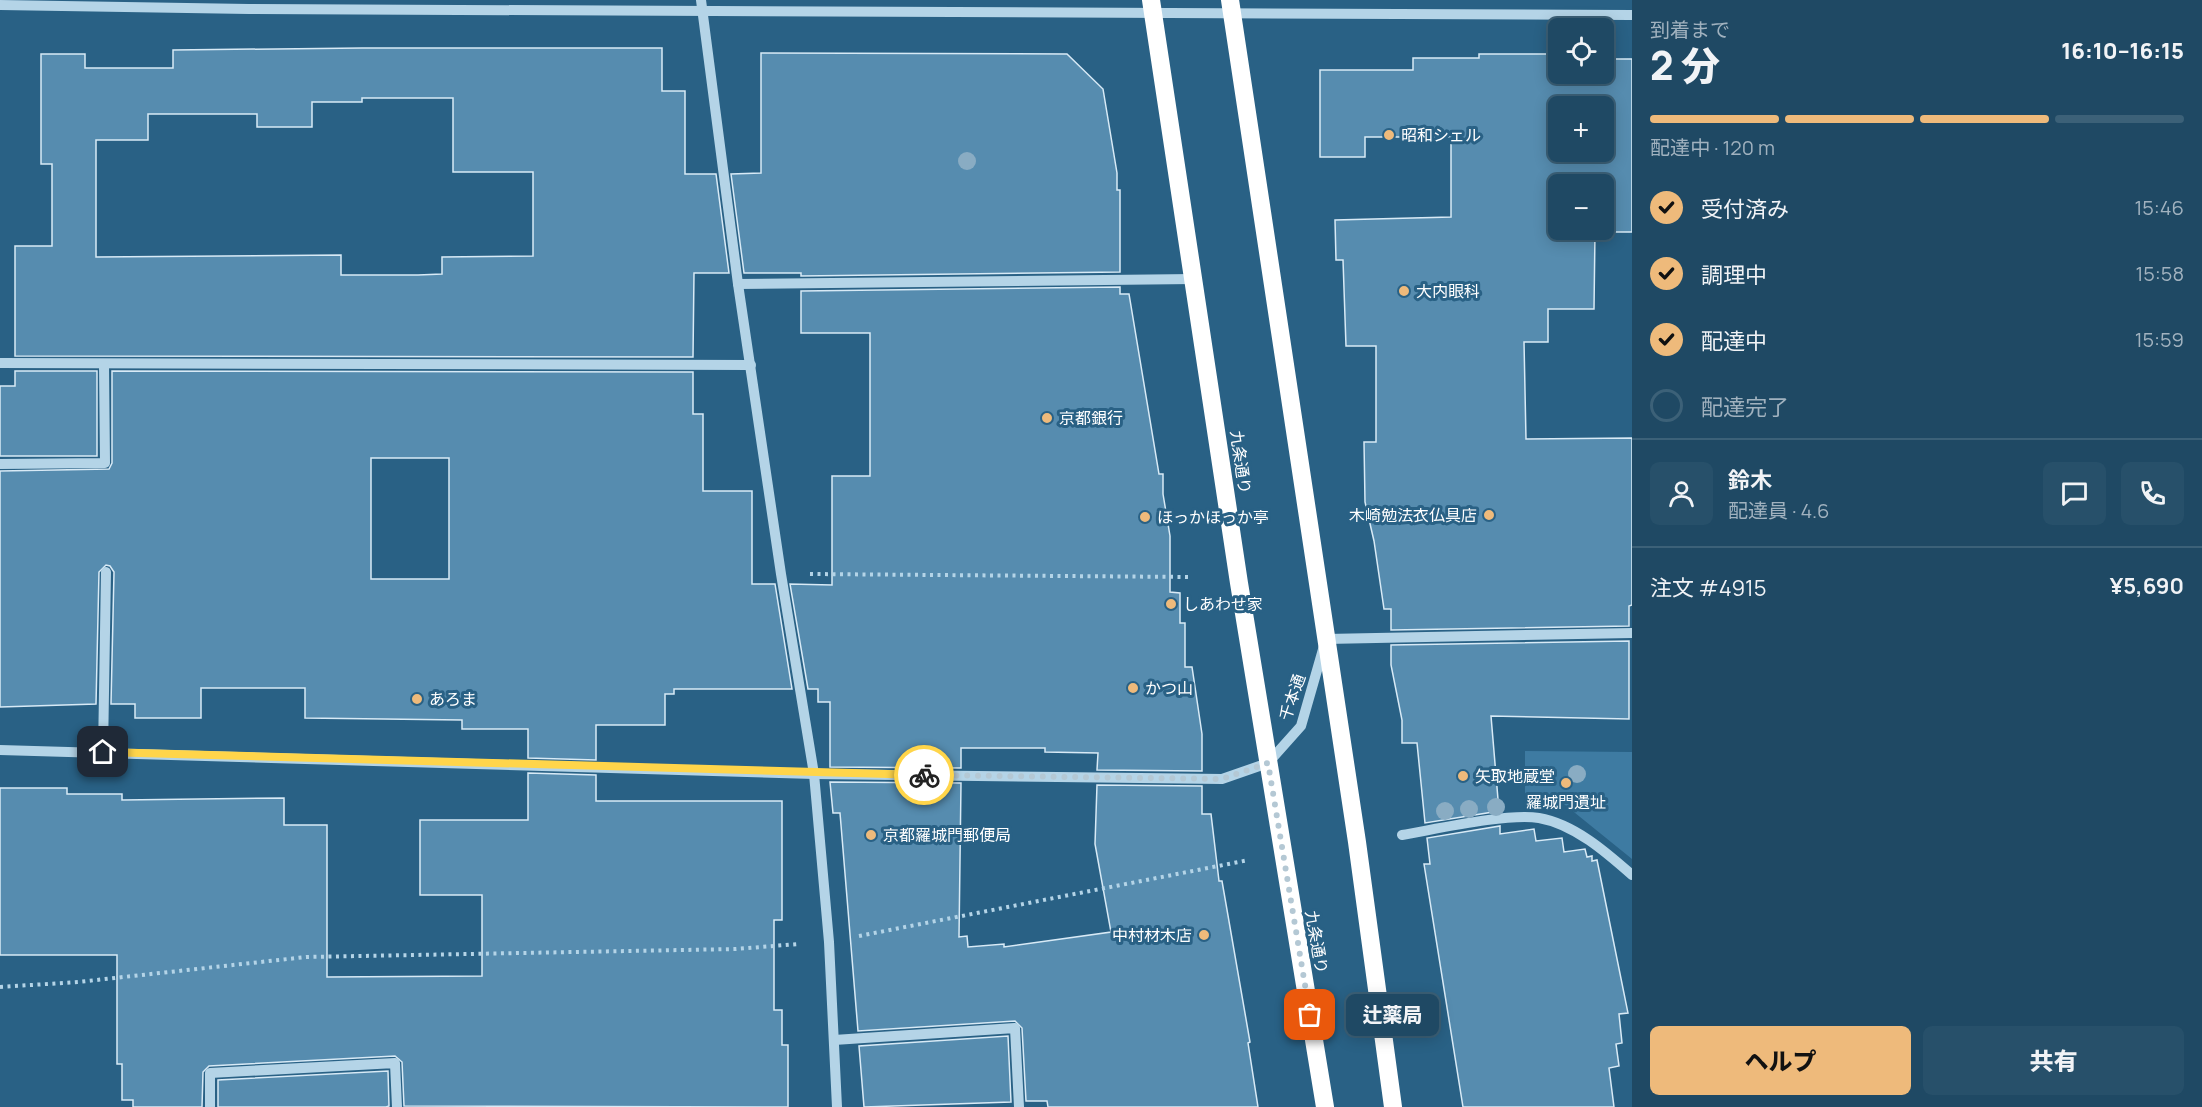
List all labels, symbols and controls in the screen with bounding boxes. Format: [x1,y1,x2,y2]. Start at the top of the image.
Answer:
text: 到着まで [1650,16,1730,43]
map controls [1548,18,1614,240]
button: locate [1548,18,1614,84]
text: 16:10–16:15 [2061,36,2184,66]
text: 2 分 [1650,38,1720,92]
button: + [1548,96,1614,162]
place label: 昭和シェル [1401,124,1481,146]
marker: 昭和シェル [1382,128,1396,142]
text: 配達中 · 120 m [1650,134,1775,161]
button: − [1548,174,1614,240]
icon: check [1650,191,1683,224]
text: 受付済み [1701,194,1789,224]
text: 15:46 [2134,194,2184,221]
icon: check [1650,257,1683,290]
text: 調理中 [1701,260,1767,290]
text: 15:58 [2136,260,2184,287]
place label: 大内眼科 [1416,280,1480,302]
marker: 大内眼科 [1397,284,1411,298]
icon: check [1650,323,1683,356]
text: 配達中 [1701,326,1767,356]
text: 15:59 [2135,326,2184,353]
text: 配達完了 [1701,392,1789,422]
place label: 京都銀行 [1059,407,1123,429]
marker: 京都銀行 [1040,411,1054,425]
street label: 九条通り [1226,429,1256,495]
button: person [1650,462,1713,525]
button: chat [2043,462,2106,525]
button: phone [2121,462,2184,525]
text: 鈴木 [1728,465,1772,495]
text: 配達員 · 4.6 [1728,497,1829,524]
place label: 木崎勉法衣仏具店 [1349,504,1477,526]
place label: ほっかほっか亭 [1157,506,1269,528]
marker: 木崎勉法衣仏具店 [1482,508,1496,522]
marker: ほっかほっか亭 [1138,510,1152,524]
text: ¥5,690 [2110,571,2184,601]
text: 注文 #4915 [1650,573,1766,603]
place label: しあわせ家 [1183,593,1263,615]
marker: しあわせ家 [1164,597,1178,611]
street label: 千本通 [1274,671,1310,723]
place label: かつ山 [1145,677,1193,699]
marker: かつ山 [1126,681,1140,695]
place label: あろま [429,688,477,710]
marker: あろま [410,692,424,706]
pin [77,726,128,777]
icon: home [86,735,119,768]
courier [894,745,954,805]
icon: bike [908,759,941,792]
place label: 矢取地蔵堂 [1475,765,1555,787]
marker: 矢取地蔵堂 [1456,769,1470,783]
marker: 羅城門遺址 [1559,776,1573,790]
place label: 羅城門遺址 [1526,791,1606,813]
place label: 京都羅城門郵便局 [883,824,1011,846]
marker: 京都羅城門郵便局 [864,828,878,842]
street label: 九条通り [1301,909,1333,975]
place label: 中村材木店 [1112,924,1192,946]
marker: 中村材木店 [1197,928,1211,942]
pin [1284,989,1335,1040]
callout: 辻薬局 [1346,994,1439,1036]
icon: bag [1293,998,1326,1031]
text: 辻薬局 [1363,1001,1423,1028]
button: ヘルプ [1650,1026,1911,1095]
button: 共有 [1923,1026,2184,1095]

